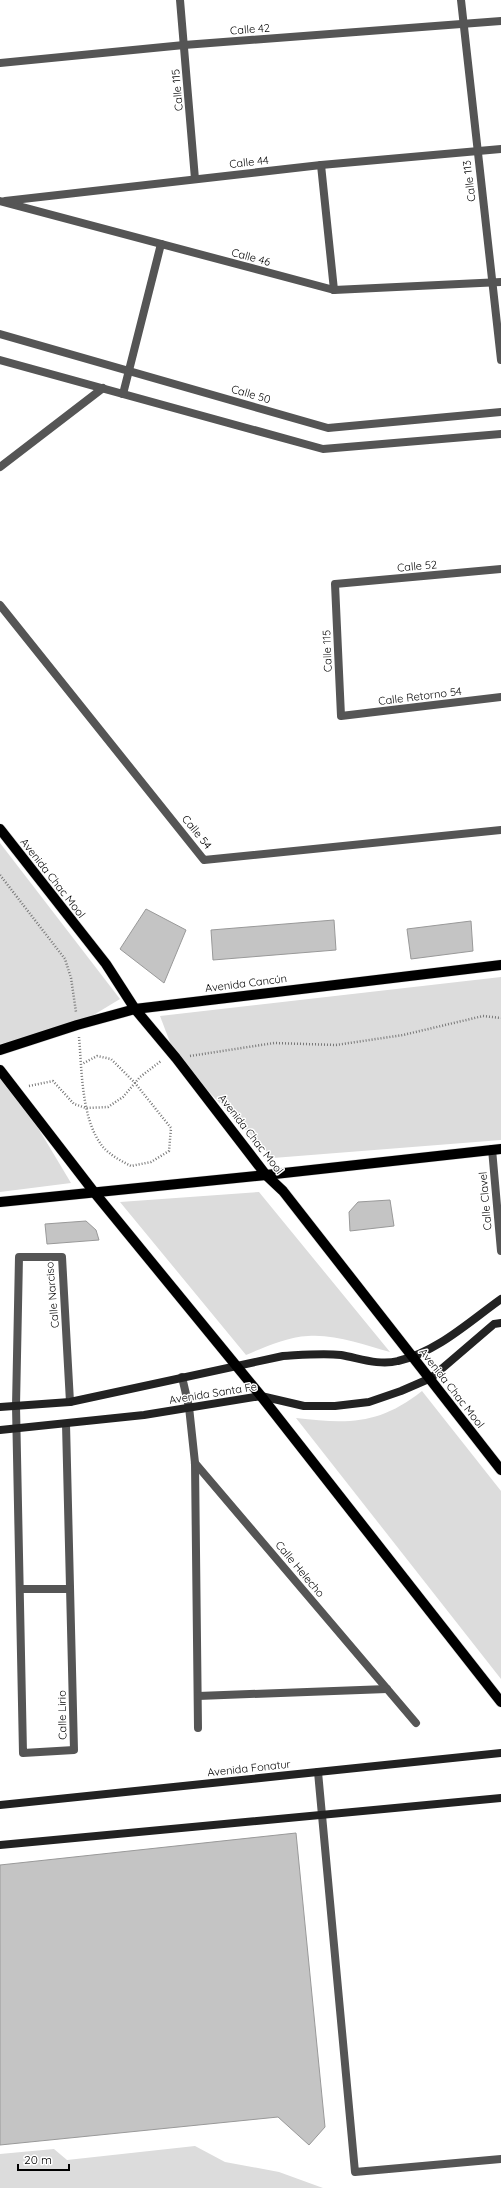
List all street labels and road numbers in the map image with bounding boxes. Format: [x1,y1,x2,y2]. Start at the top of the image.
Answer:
street label: Calle 42 [230,21,270,37]
street label: Calle 115 [168,68,186,112]
street label: Calle 44 [229,153,270,171]
street label: Calle 113 [459,159,479,203]
street label: Calle 46 [230,245,272,269]
street label: Calle 50 [230,382,272,406]
street label: Calle 52 [396,557,438,575]
street label: Calle 115 [319,630,335,672]
street label: Calle Retorno 54 [378,684,463,708]
street label: Calle 54 [179,812,215,852]
street label: Avenida Chac Mool [17,835,89,921]
street label: Avenida Cancún [204,971,288,995]
street label: Avenida Chac Mool [215,1091,287,1177]
street label: Calle Clavel [475,1171,495,1231]
street label: Calle Narciso [42,1261,62,1329]
street label: Avenida Chac Mool [416,1345,488,1431]
street label: Avenida Santa Fe [168,1379,258,1407]
street label: Calle Helecho [272,1538,328,1600]
street label: Calle Lirio [55,1690,69,1740]
street label: Avenida Fonatur [207,1757,292,1779]

